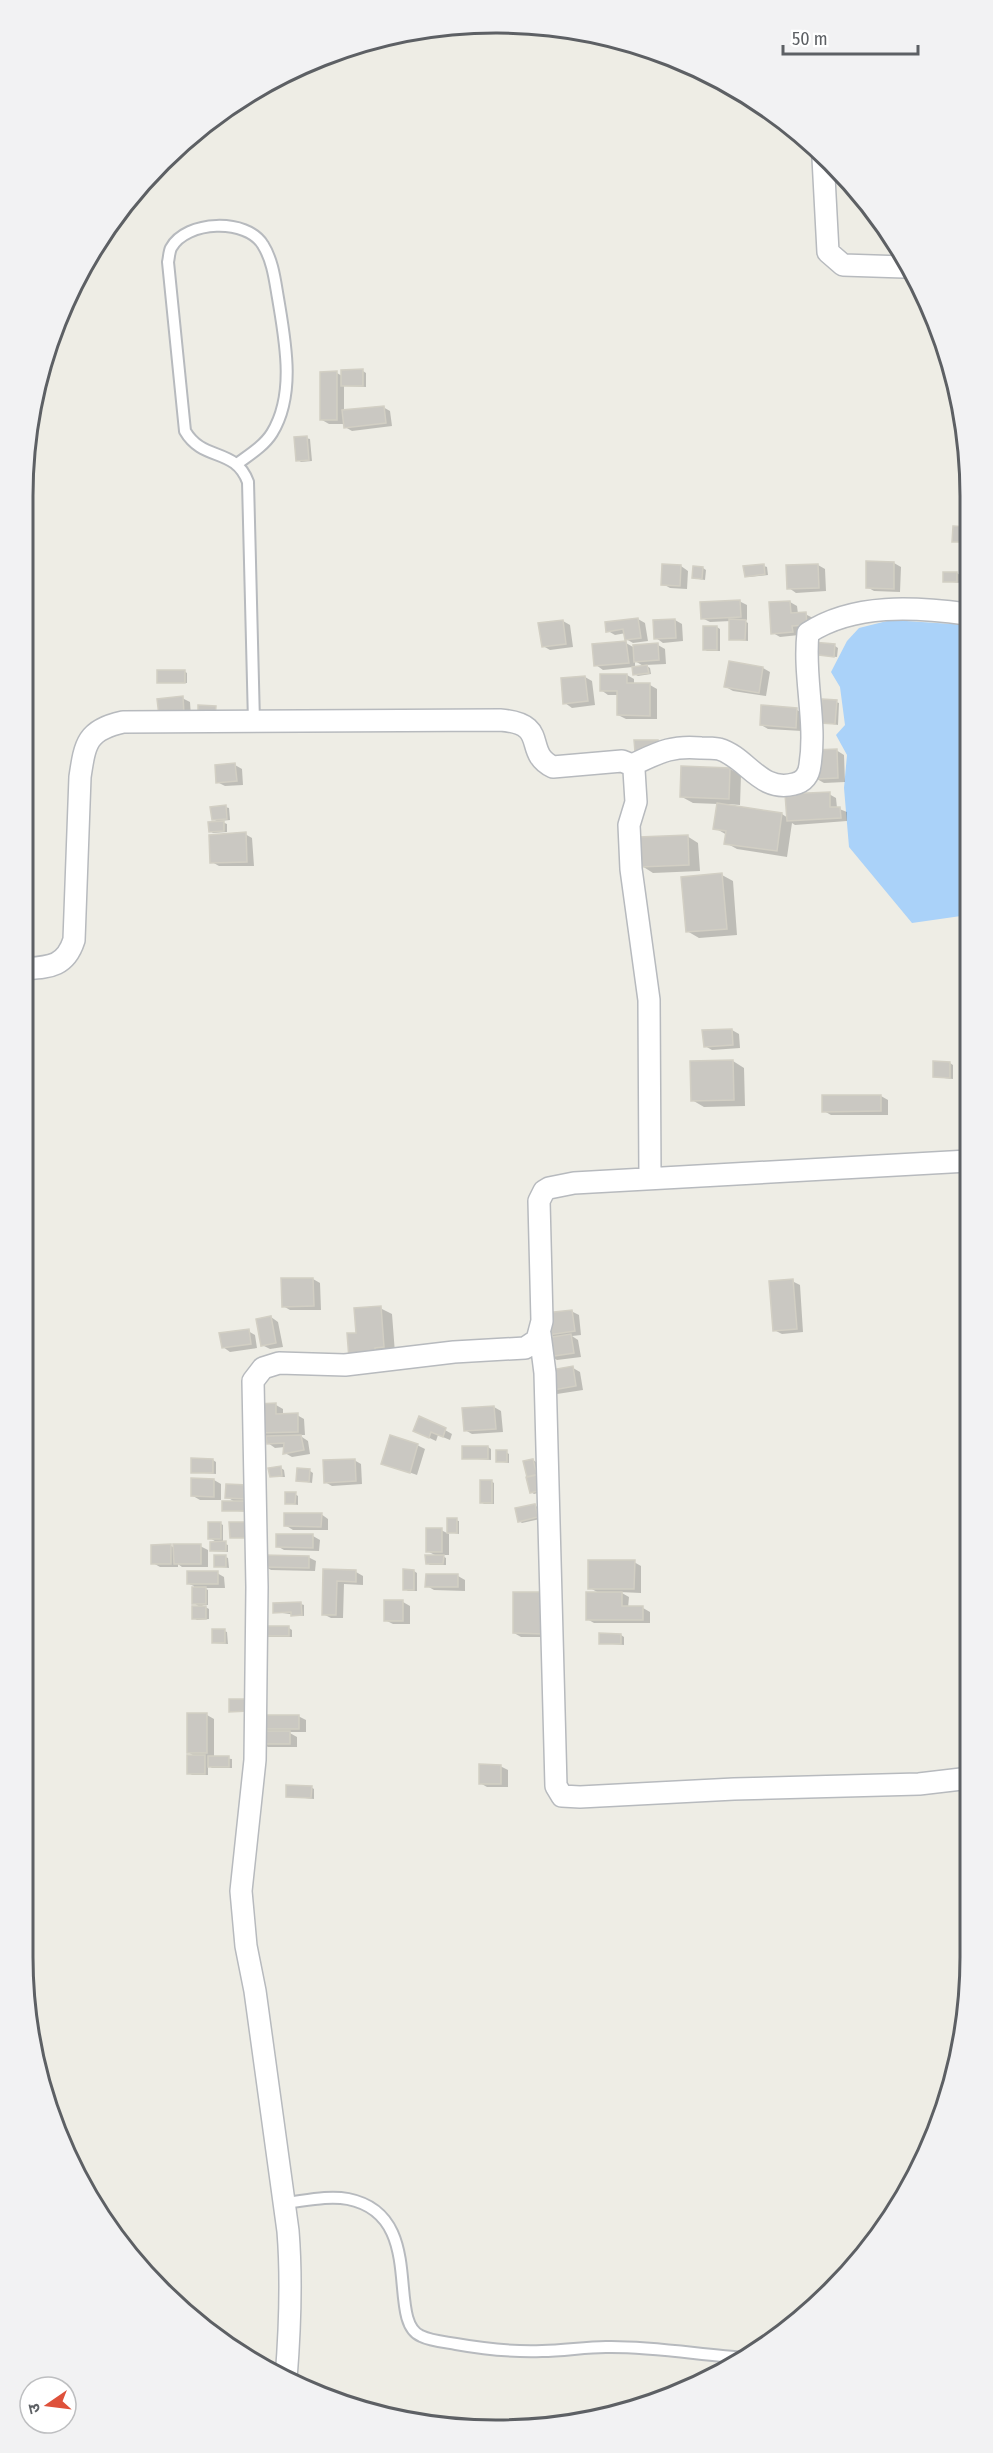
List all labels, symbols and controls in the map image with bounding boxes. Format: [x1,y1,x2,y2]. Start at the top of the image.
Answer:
scale bar [783,18,918,56]
text: 50 m [792,28,828,50]
north arrow [18,2375,78,2435]
text: उ [23,2401,44,2415]

